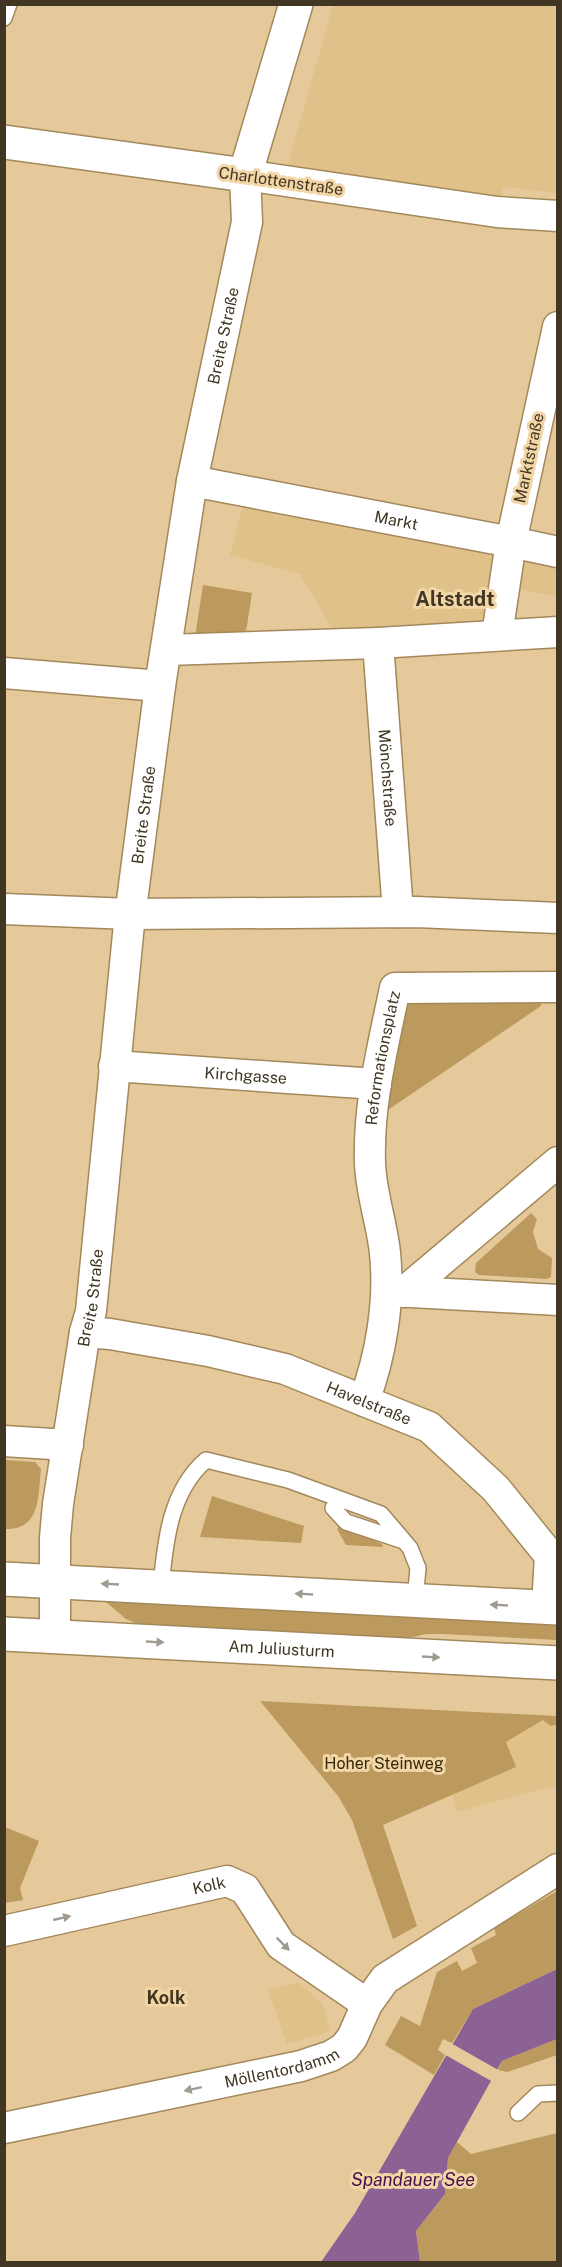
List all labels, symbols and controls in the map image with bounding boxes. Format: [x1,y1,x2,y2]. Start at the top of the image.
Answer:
street label: Charlottenstraße [218,163,344,199]
street label: Breite Straße [203,285,242,386]
street label: Marktstraße [510,411,548,505]
street label: Markt [373,507,420,534]
district label: Altstadt [415,587,495,611]
street label: Mönchstraße [375,728,401,827]
street label: Breite Straße [127,765,159,865]
street label: Reformationsplatz [361,989,404,1126]
street label: Kirchgasse [204,1063,288,1087]
street label: Breite Straße [73,1248,107,1348]
street label: Havelstraße [324,1377,414,1428]
one-way arrow [100,1580,119,1589]
one-way arrow [295,1590,314,1599]
one-way arrow [490,1600,509,1609]
street label: Am Juliusturm [228,1636,335,1661]
one-way arrow [146,1637,165,1647]
one-way arrow [421,1652,440,1661]
park label: Hoher Steinweg [324,1754,444,1773]
street label: Kolk [191,1872,227,1898]
one-way arrow [52,1912,71,1922]
one-way arrow [275,1937,290,1951]
district label: Kolk [147,1987,186,2008]
street label: Möllentordamm [223,2044,343,2091]
one-way arrow [184,2085,202,2095]
water label: Spandauer See [351,2169,475,2190]

